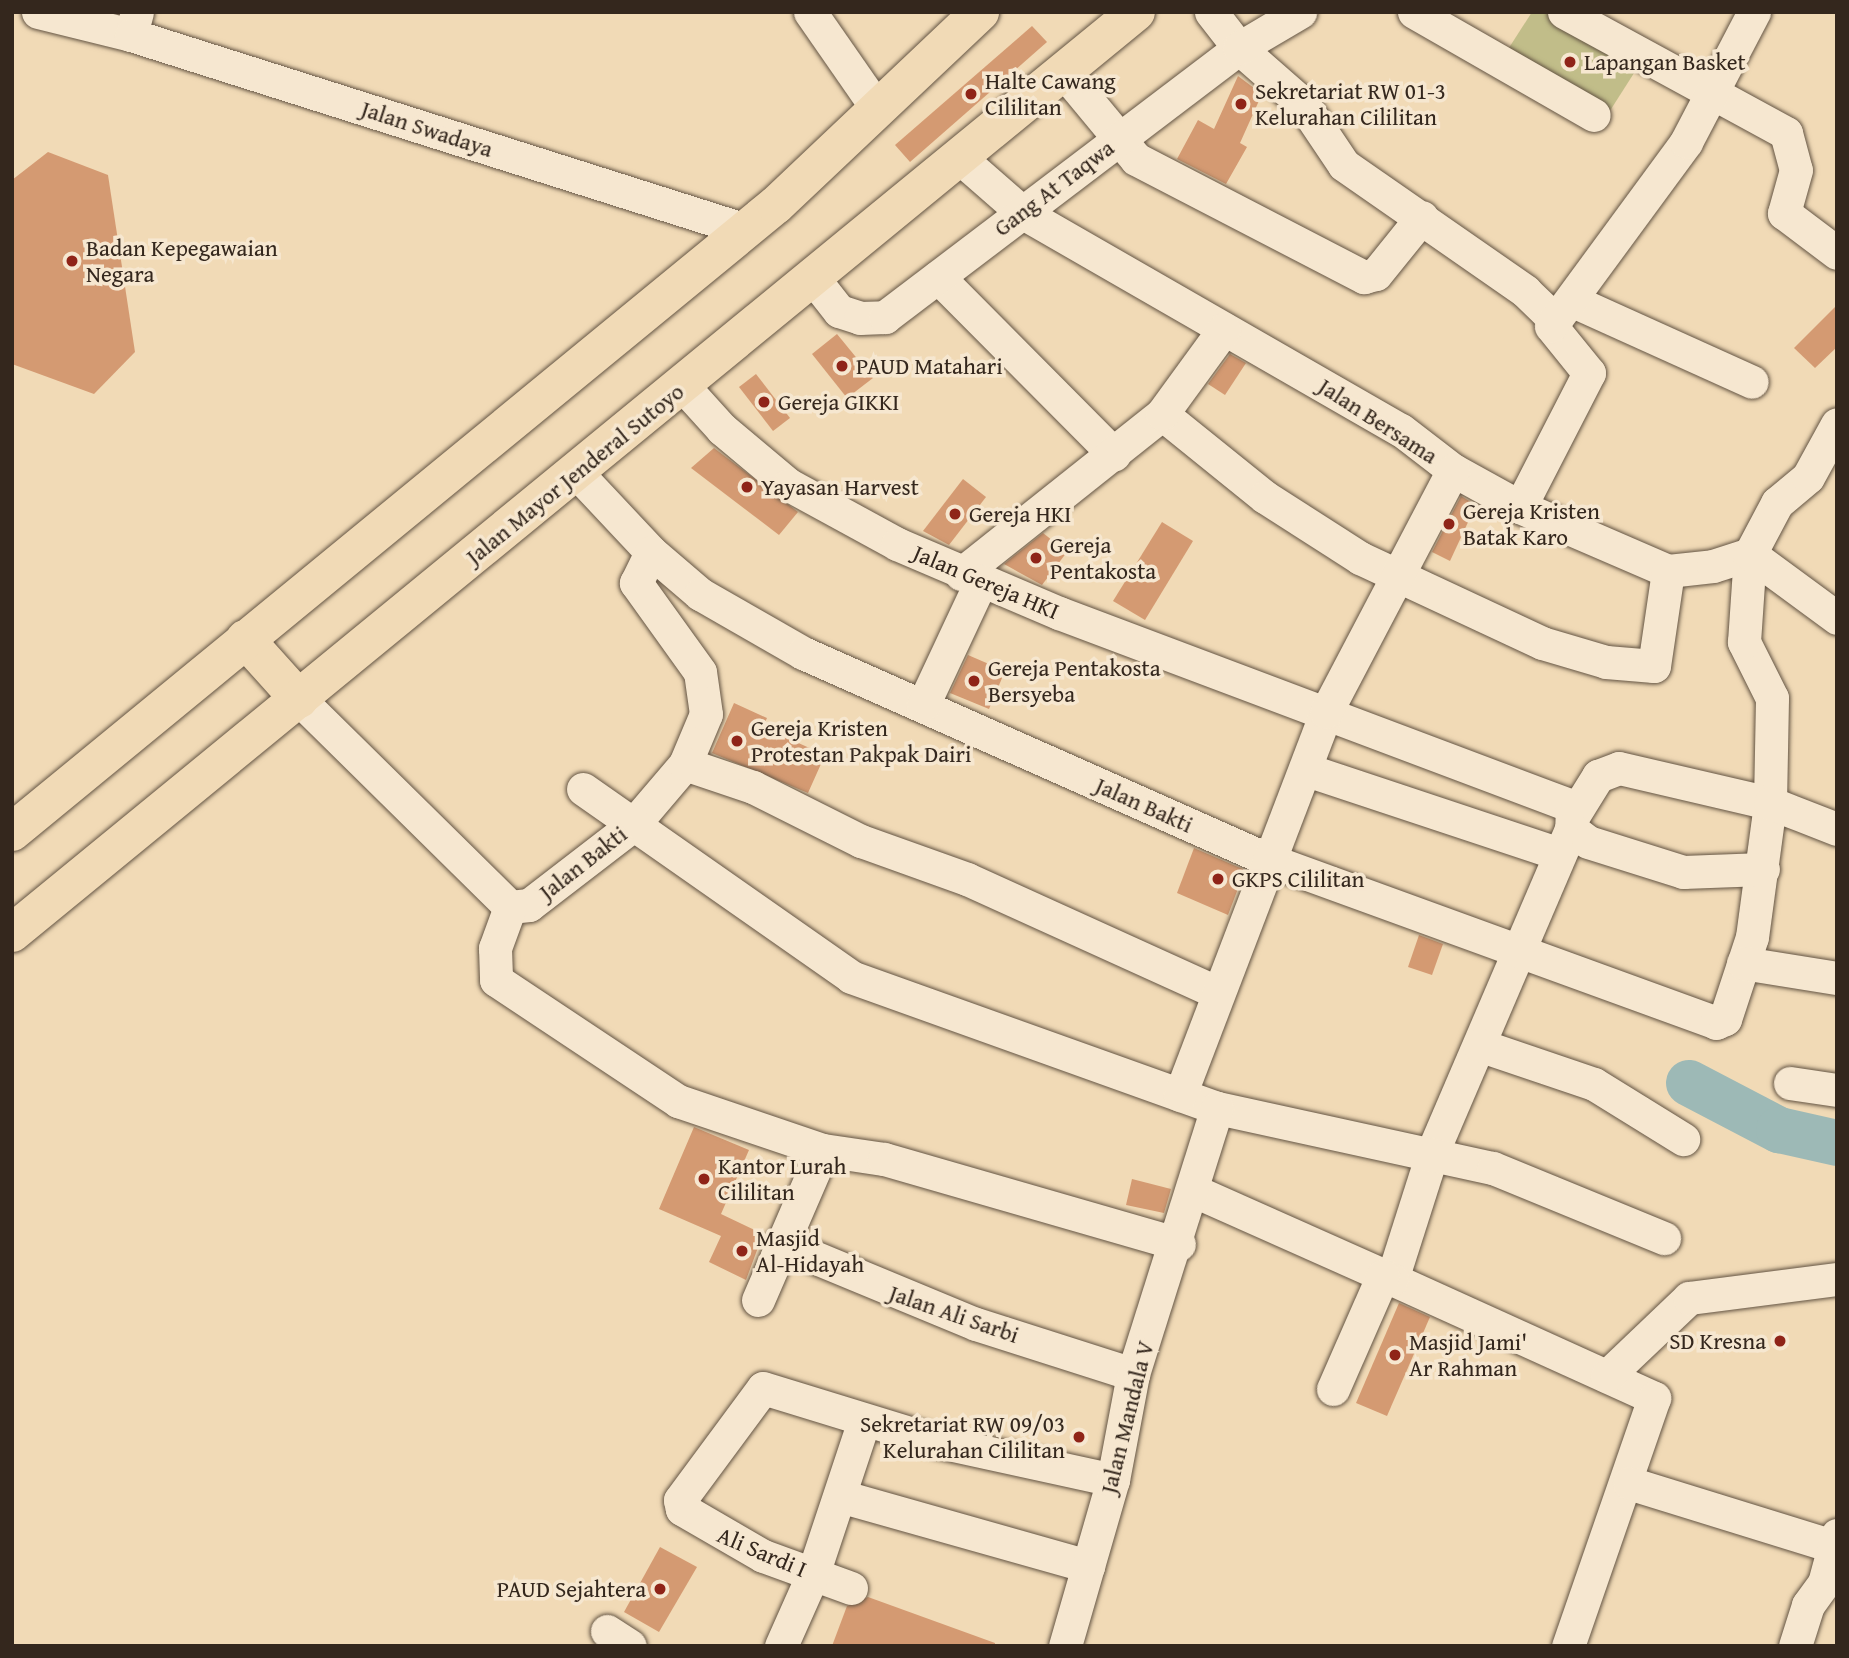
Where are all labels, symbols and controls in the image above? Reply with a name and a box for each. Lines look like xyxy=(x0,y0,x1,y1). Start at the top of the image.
place label: Lapangan Basket xyxy=(1584,48,1746,76)
marker: Lapangan Basket xyxy=(1562,54,1578,70)
place label: Halte Cawang Cililitan xyxy=(985,67,1116,121)
place label: Sekretariat RW 01-3 Kelurahan Cililitan xyxy=(1255,77,1446,131)
marker: Halte Cawang Cililitan xyxy=(963,86,979,102)
street label: Jalan Swadaya xyxy=(358,95,496,163)
marker: Sekretariat RW 01-3 Kelurahan Cililitan xyxy=(1233,96,1249,112)
street label: Gang At Taqwa xyxy=(989,134,1119,242)
place label: Badan Kepegawaian Negara xyxy=(86,234,278,288)
marker: Badan Kepegawaian Negara xyxy=(64,253,80,269)
place label: PAUD Matahari xyxy=(856,352,1003,380)
marker: PAUD Matahari xyxy=(834,358,850,374)
street label: Jalan Bersama xyxy=(1313,372,1443,470)
street label: Jalan Mayor Jenderal Sutoyo xyxy=(460,378,690,570)
place label: Gereja GIKKI xyxy=(778,388,899,416)
marker: Gereja GIKKI xyxy=(756,394,772,410)
place label: Yayasan Harvest xyxy=(761,473,919,501)
marker: Yayasan Harvest xyxy=(739,479,755,495)
place label: Gereja Kristen Batak Karo xyxy=(1463,497,1600,551)
place label: Gereja HKI xyxy=(969,500,1071,528)
marker: Gereja HKI xyxy=(947,506,963,522)
marker: Gereja Kristen Batak Karo xyxy=(1441,516,1457,532)
place label: Gereja Pentakosta xyxy=(1050,531,1156,585)
street label: Jalan Gereja HKI xyxy=(909,539,1063,625)
marker: Gereja Pentakosta xyxy=(1028,550,1044,566)
place label: Gereja Pentakosta Bersyeba xyxy=(988,654,1161,708)
marker: Gereja Pentakosta Bersyeba xyxy=(966,673,982,689)
place label: Gereja Kristen Protestan Pakpak Dairi xyxy=(751,714,971,768)
marker: Gereja Kristen Protestan Pakpak Dairi xyxy=(729,733,745,749)
street label: Jalan Bakti xyxy=(1091,771,1197,839)
street label: Jalan Bakti xyxy=(534,820,632,906)
place label: GKPS Cililitan xyxy=(1232,865,1365,893)
marker: GKPS Cililitan xyxy=(1210,871,1226,887)
place label: Kantor Lurah Cililitan xyxy=(718,1152,846,1206)
marker: Kantor Lurah Cililitan xyxy=(696,1171,712,1187)
place label: Masjid Al-Hidayah xyxy=(756,1224,864,1278)
marker: Masjid Al-Hidayah xyxy=(734,1243,750,1259)
street label: Jalan Ali Sarbi xyxy=(886,1279,1022,1349)
place label: SD Kresna xyxy=(1669,1327,1766,1355)
place label: Masjid Jami' Ar Rahman xyxy=(1409,1328,1527,1382)
marker: SD Kresna xyxy=(1772,1333,1788,1349)
street label: Jalan Mandala V xyxy=(1095,1338,1159,1496)
marker: Masjid Jami' Ar Rahman xyxy=(1387,1347,1403,1363)
place label: Sekretariat RW 09/03 Kelurahan Cililitan xyxy=(860,1410,1065,1464)
marker: Sekretariat RW 09/03 Kelurahan Cililitan xyxy=(1071,1429,1087,1445)
street label: Ali Sardi I xyxy=(713,1521,811,1583)
place label: PAUD Sejahtera xyxy=(497,1575,646,1603)
marker: PAUD Sejahtera xyxy=(652,1581,668,1597)

